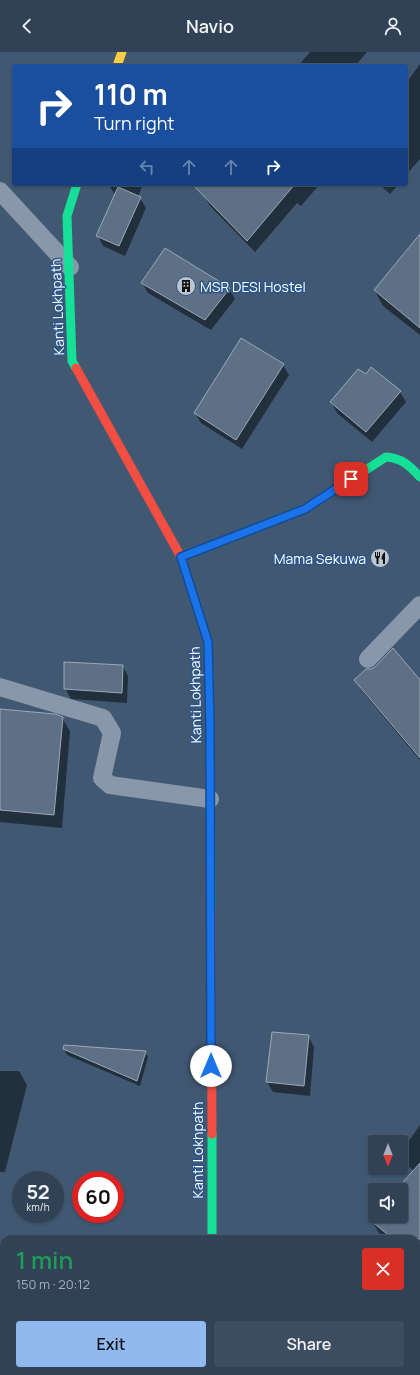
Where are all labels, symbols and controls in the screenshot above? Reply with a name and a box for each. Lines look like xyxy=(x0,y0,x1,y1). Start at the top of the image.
text: Navio xyxy=(186,14,234,38)
icon: back xyxy=(16,15,38,37)
icon: person xyxy=(382,15,404,37)
text: 110 m xyxy=(94,75,168,113)
icon: right xyxy=(28,80,80,132)
text: Turn right xyxy=(94,111,175,135)
icon: left xyxy=(136,156,158,178)
icon: ahead xyxy=(178,156,200,178)
icon: ahead xyxy=(220,156,242,178)
icon: right xyxy=(262,156,284,178)
street label: Kanti Lokhpath xyxy=(46,258,68,356)
building icon: MSR DESI Hostel xyxy=(175,275,197,297)
place label: MSR DESI Hostel xyxy=(200,277,306,296)
pin xyxy=(334,462,368,496)
icon: arrive xyxy=(340,468,362,490)
restaurant icon: Mama Sekuwa xyxy=(369,547,391,569)
place label: Mama Sekuwa xyxy=(274,549,366,568)
street label: Kanti Lokhpath xyxy=(185,646,205,744)
position arrow xyxy=(190,1045,232,1087)
street label: Kanti Lokhpath xyxy=(188,1102,207,1198)
north arrow xyxy=(368,1135,408,1175)
map controls xyxy=(368,1135,408,1223)
speed limit sign: 60 xyxy=(72,1171,124,1223)
text: 52 xyxy=(26,1178,50,1205)
button: sound xyxy=(368,1183,408,1223)
text: km/h xyxy=(26,1200,50,1214)
text: 1 min xyxy=(16,1243,73,1276)
button: close xyxy=(362,1248,404,1290)
text: 150 m · 20:12 xyxy=(16,1275,90,1293)
button: Exit xyxy=(16,1321,206,1367)
button: Share xyxy=(214,1321,404,1367)

